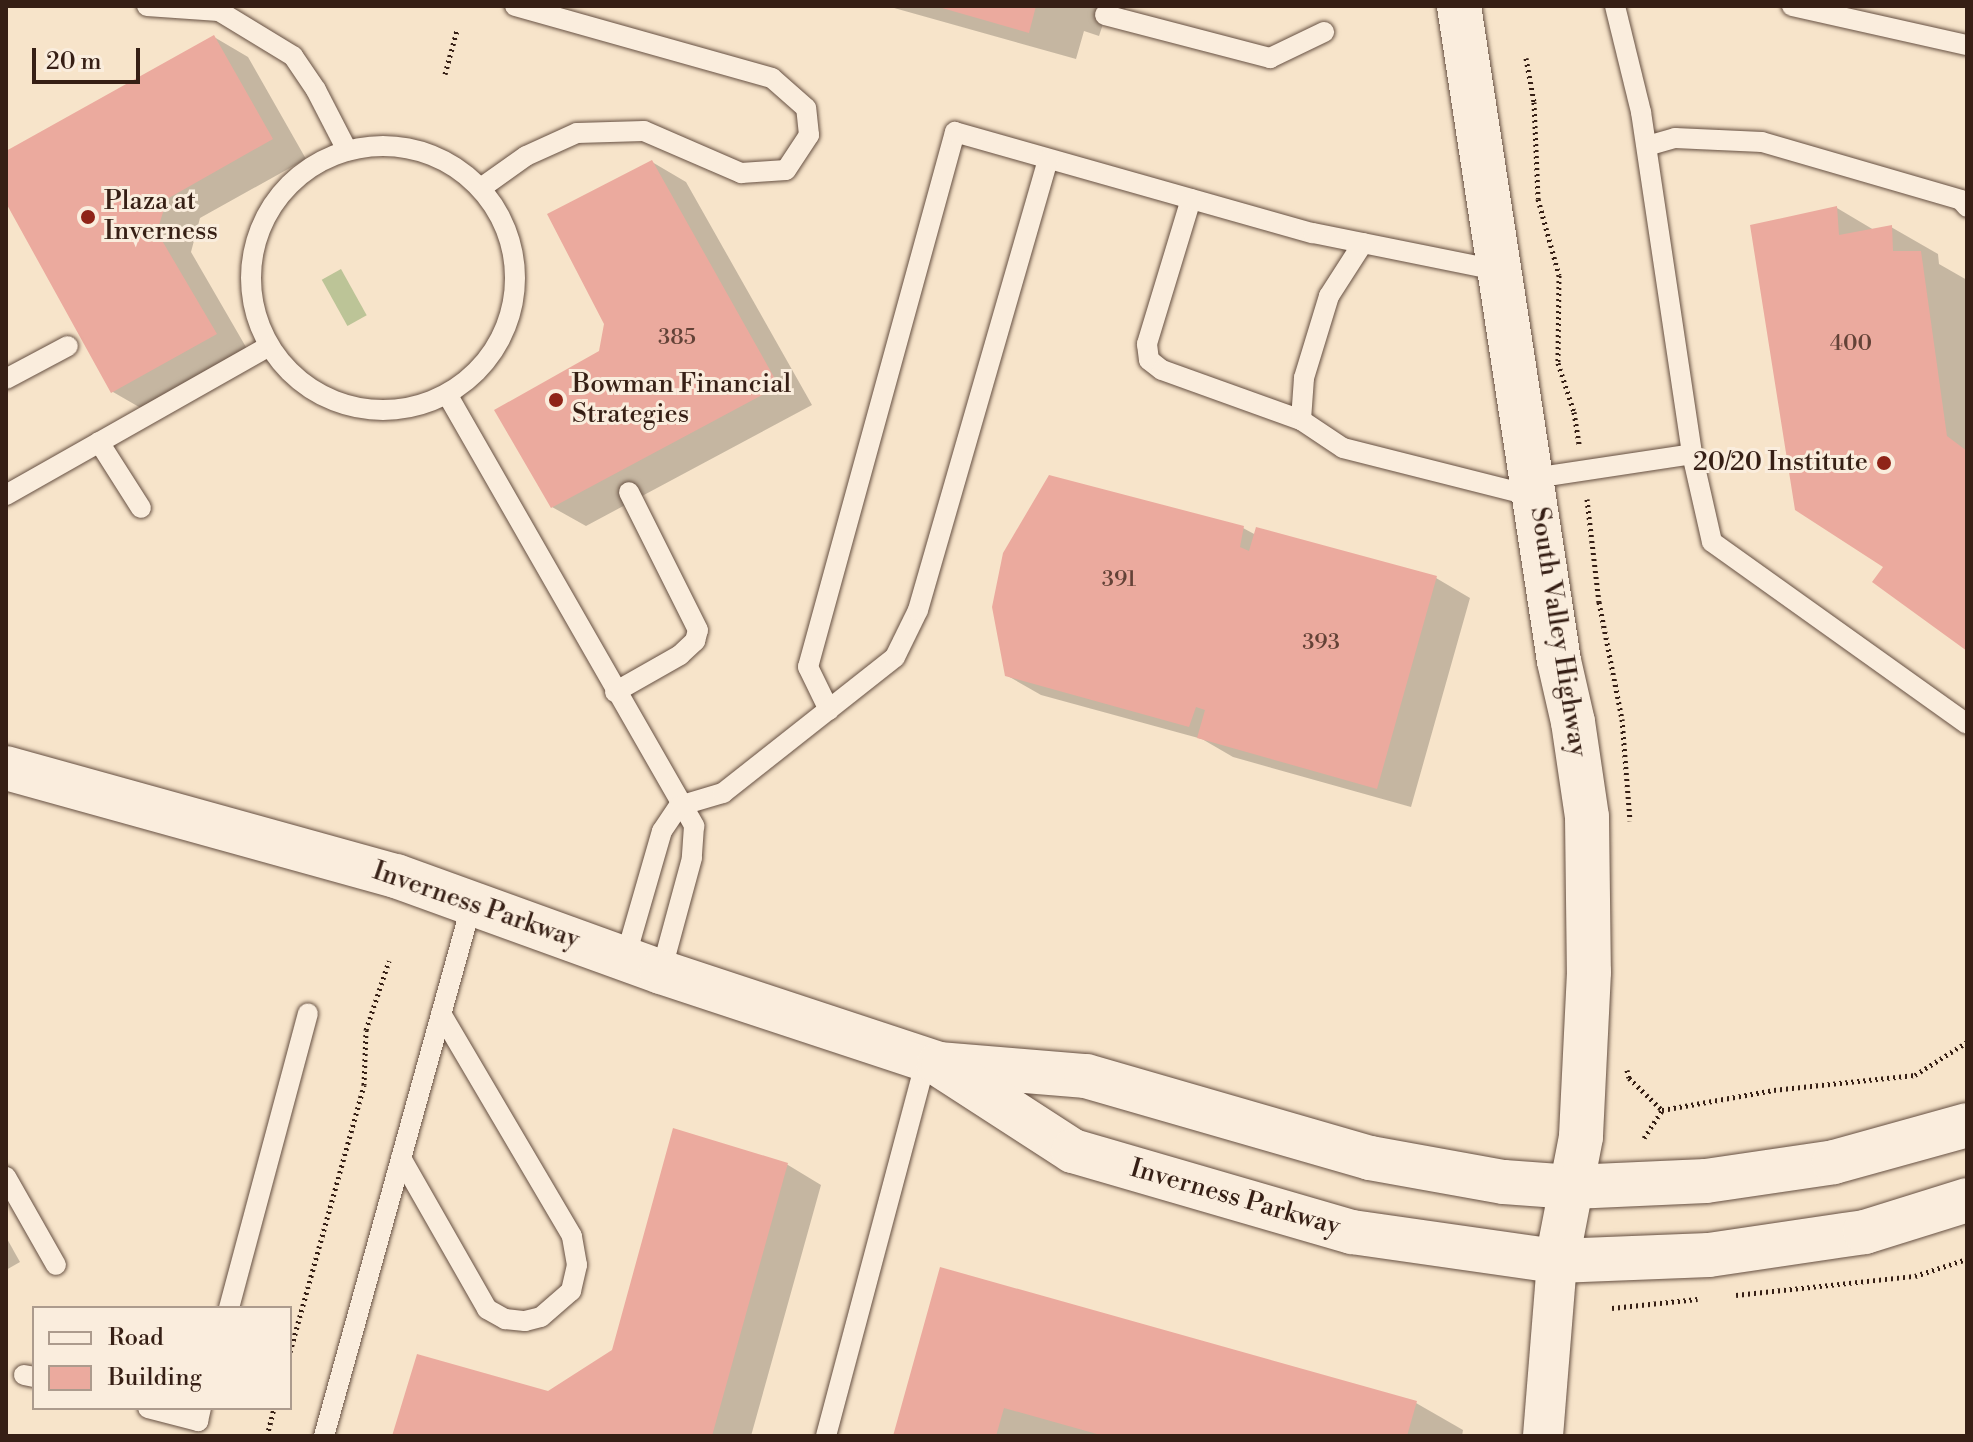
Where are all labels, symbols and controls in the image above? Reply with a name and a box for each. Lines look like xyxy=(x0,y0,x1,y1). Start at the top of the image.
scale bar xyxy=(36,32,144,82)
text: 20 m xyxy=(46,47,102,77)
place label: Plaza at Inverness xyxy=(104,186,218,248)
marker: Plaza at Inverness xyxy=(79,208,97,226)
house number: 385 xyxy=(658,325,696,351)
house number: 400 xyxy=(1830,331,1872,357)
place label: Bowman Financial Strategies xyxy=(572,369,791,430)
marker: Bowman Financial Strategies xyxy=(547,391,565,409)
place label: 20/20 Institute xyxy=(1693,447,1868,479)
marker: 20/20 Institute xyxy=(1875,454,1893,472)
street label: South Valley Highway xyxy=(1523,505,1593,759)
house number: 391 xyxy=(1102,567,1136,593)
house number: 393 xyxy=(1302,630,1340,656)
street label: Inverness Parkway xyxy=(368,856,584,956)
street label: Inverness Parkway xyxy=(1126,1153,1344,1243)
legend xyxy=(32,1306,292,1410)
text: Road xyxy=(108,1323,164,1353)
text: Building xyxy=(108,1363,202,1393)

